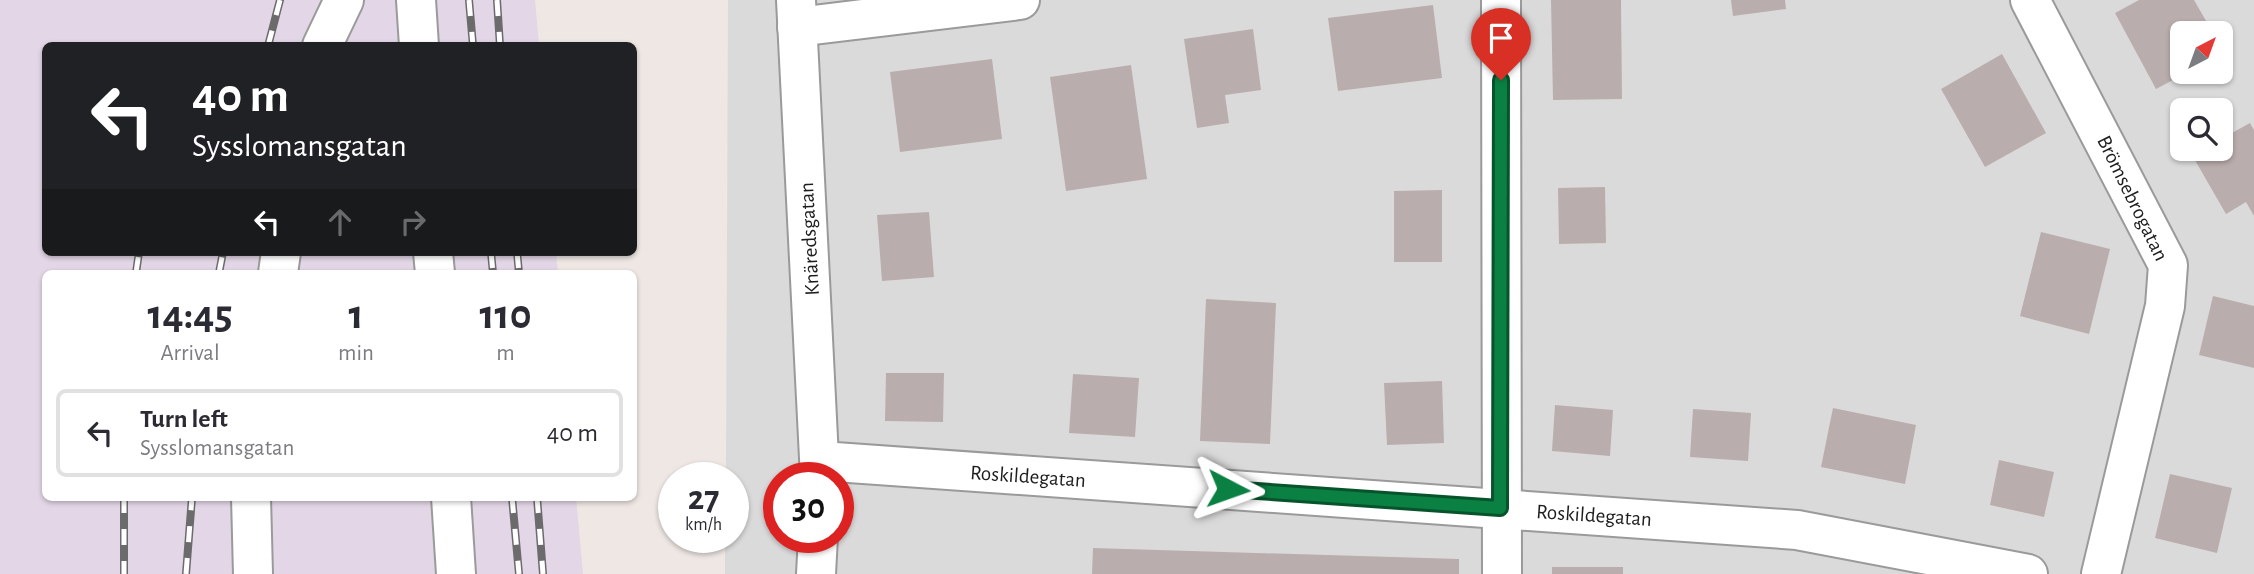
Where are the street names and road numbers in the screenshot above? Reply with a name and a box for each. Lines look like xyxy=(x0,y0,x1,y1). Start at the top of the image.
street label: Brömsebrogatan xyxy=(2093,132,2172,264)
street label: Knäredsgatan xyxy=(796,182,823,296)
street label: Roskildegatan xyxy=(969,462,1086,491)
street label: Roskildegatan xyxy=(1535,501,1652,530)

